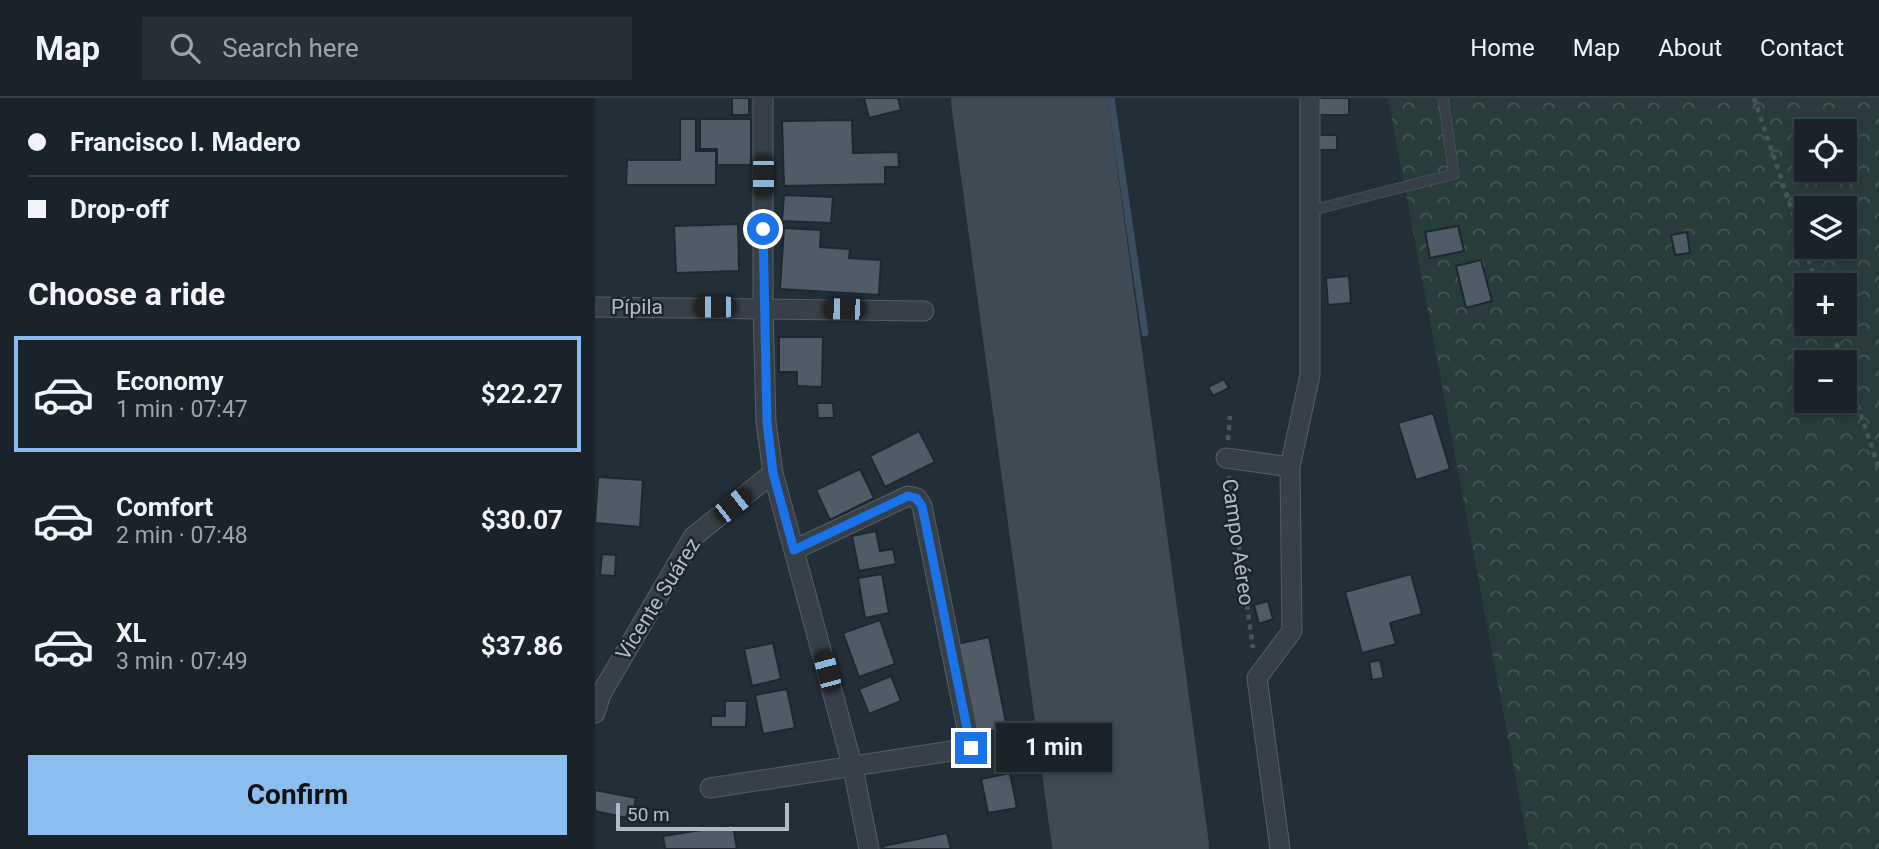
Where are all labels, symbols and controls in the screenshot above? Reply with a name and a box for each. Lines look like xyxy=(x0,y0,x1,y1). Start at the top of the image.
search box xyxy=(142,17,632,80)
text: Map xyxy=(35,29,100,68)
icon: search xyxy=(166,29,204,67)
text: Search here xyxy=(222,33,359,63)
text: Home xyxy=(1470,34,1535,62)
text: Map xyxy=(1573,34,1620,62)
text: About xyxy=(1658,34,1722,62)
text: Contact xyxy=(1760,34,1844,62)
map controls xyxy=(1794,119,1857,413)
button: locate xyxy=(1794,119,1857,182)
text: Francisco I. Madero xyxy=(70,127,301,157)
car xyxy=(753,155,774,197)
text: Drop-off xyxy=(70,194,169,224)
button: layers xyxy=(1794,196,1857,259)
route start xyxy=(747,213,779,245)
button: + xyxy=(1794,273,1857,336)
text: Choose a ride xyxy=(28,275,225,313)
street label: Pípila xyxy=(611,295,663,319)
car xyxy=(695,297,737,318)
car xyxy=(823,298,866,320)
button: − xyxy=(1794,350,1857,413)
icon: car xyxy=(32,363,95,426)
text: Economy xyxy=(116,366,223,396)
text: $22.27 xyxy=(481,379,563,409)
text: 1 min · 07:47 xyxy=(116,396,248,423)
street label: Campo Aéreo xyxy=(1217,477,1259,607)
car xyxy=(710,484,757,526)
icon: car xyxy=(32,489,95,552)
text: Comfort xyxy=(116,492,213,522)
text: $30.07 xyxy=(481,505,563,535)
text: 2 min · 07:48 xyxy=(116,522,248,549)
street label: Vicente Suárez xyxy=(611,534,705,664)
icon: car xyxy=(32,615,95,678)
text: XL xyxy=(116,618,147,648)
text: $37.86 xyxy=(481,631,563,661)
text: 3 min · 07:49 xyxy=(116,648,248,675)
car xyxy=(812,648,843,694)
callout: 1 min xyxy=(995,724,1111,772)
route end xyxy=(955,732,987,764)
text: 1 min xyxy=(1025,734,1083,761)
button: Confirm xyxy=(28,755,567,835)
scale bar xyxy=(616,800,789,832)
text: 50 m xyxy=(627,803,670,826)

